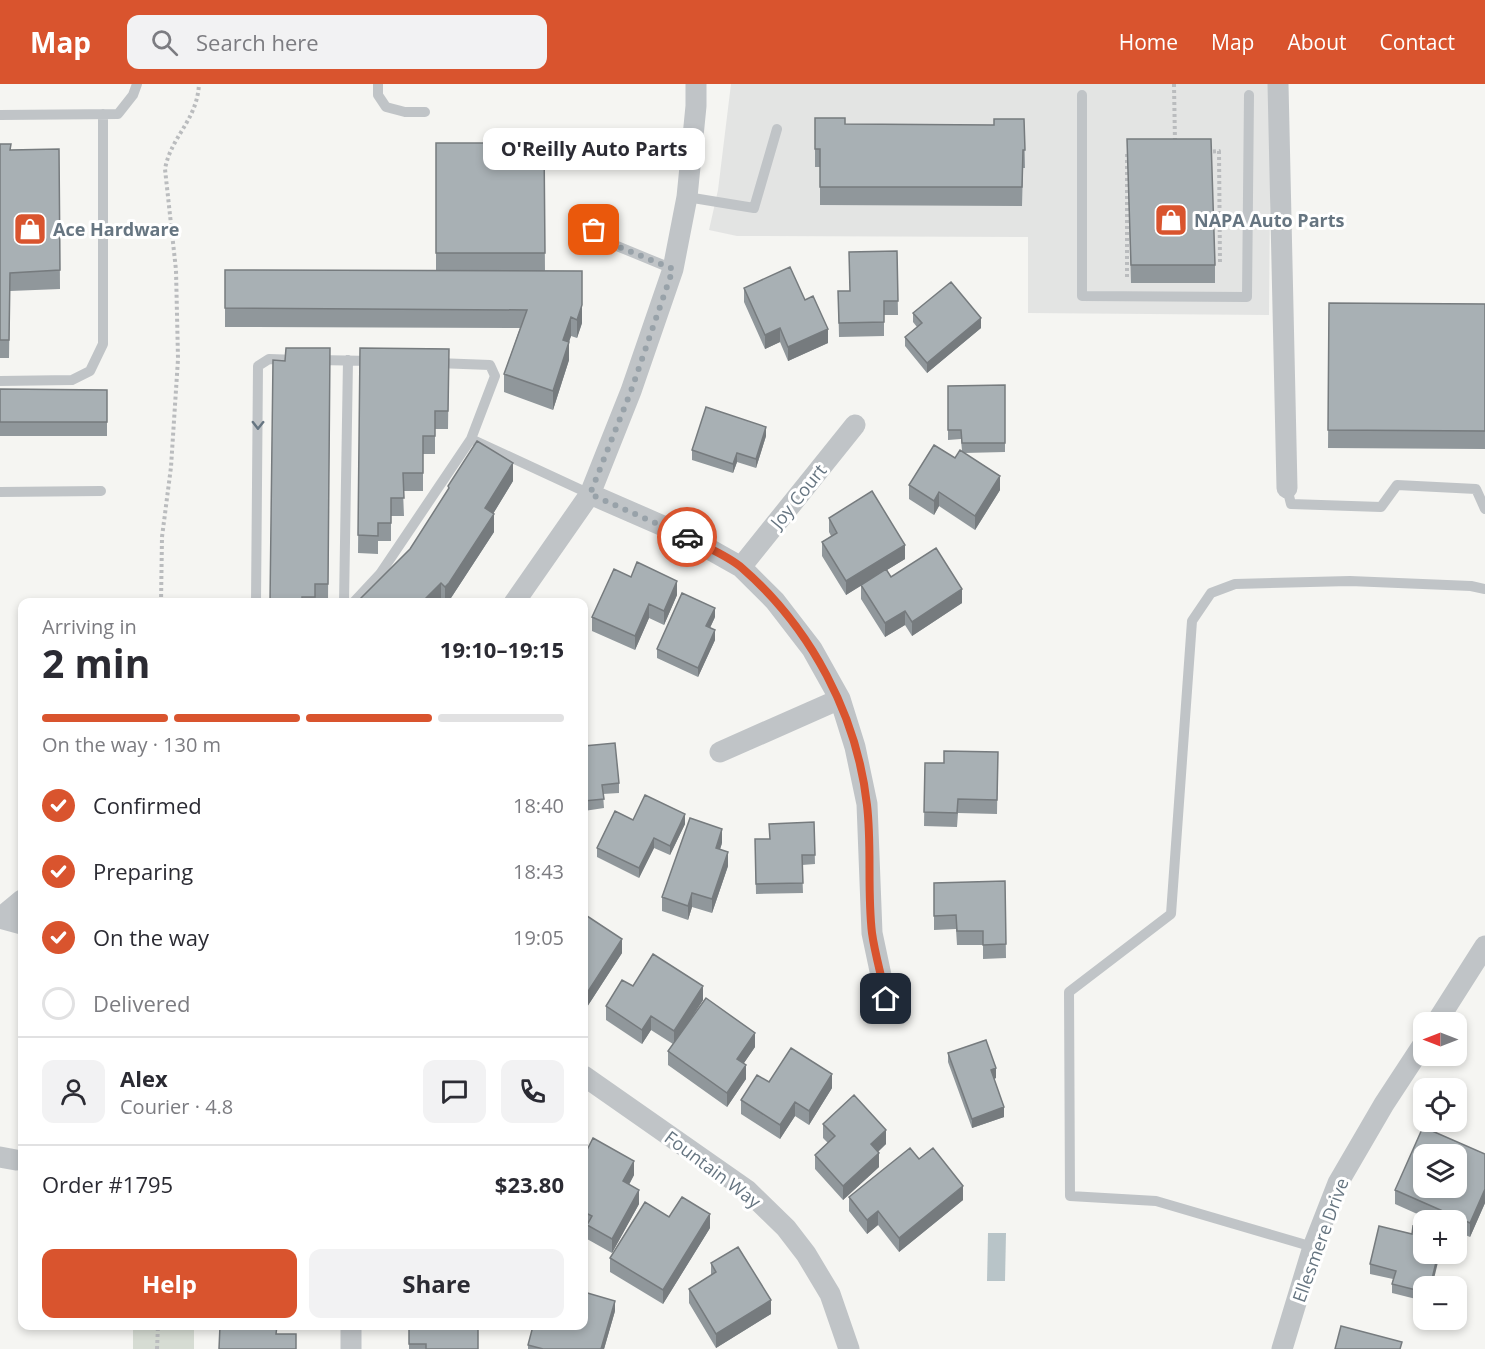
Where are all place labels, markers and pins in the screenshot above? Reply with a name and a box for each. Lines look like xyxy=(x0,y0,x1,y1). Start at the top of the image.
callout: O'Reilly Auto Parts xyxy=(483,128,705,170)
shop icon: NAPA Auto Parts xyxy=(1153,202,1189,238)
pin xyxy=(568,204,619,255)
place label: NAPA Auto Parts xyxy=(1194,208,1344,232)
shop icon: Ace Hardware xyxy=(12,211,48,247)
place label: Ace Hardware xyxy=(53,217,179,241)
pin xyxy=(860,973,911,1024)

